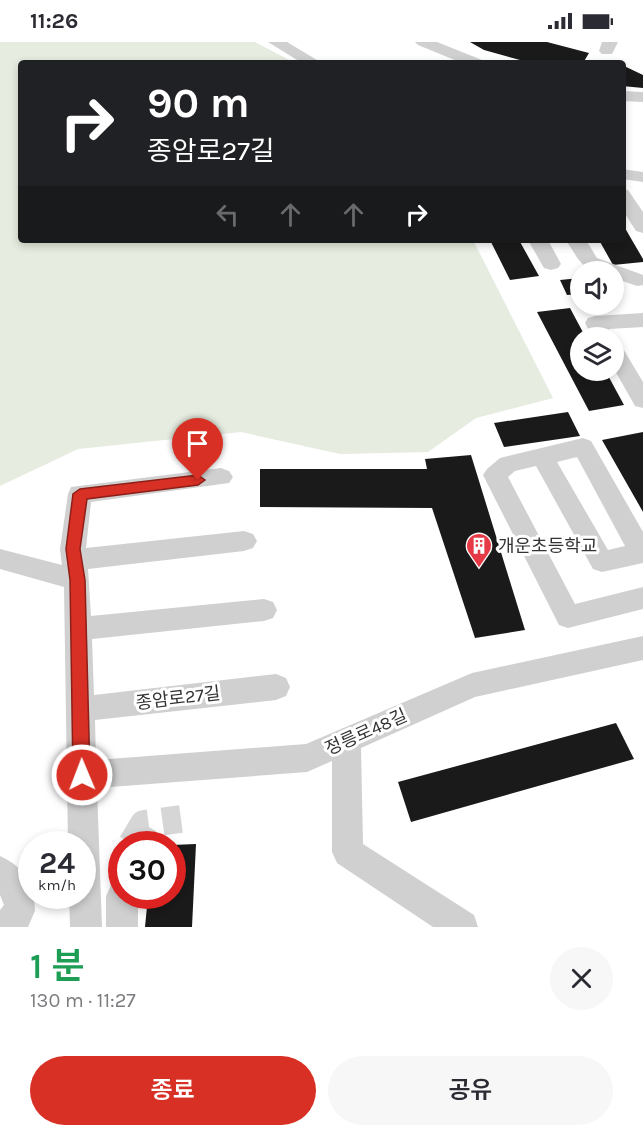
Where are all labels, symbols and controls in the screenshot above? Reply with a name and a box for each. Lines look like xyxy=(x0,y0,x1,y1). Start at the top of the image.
text: 11:26 xyxy=(30,8,78,34)
text: 90 m xyxy=(147,78,250,128)
icon: right xyxy=(48,84,126,162)
text: 종암로27길 xyxy=(147,135,275,167)
icon: left xyxy=(211,198,244,231)
icon: ahead xyxy=(274,198,307,231)
icon: ahead xyxy=(337,198,370,231)
icon: right xyxy=(400,198,433,231)
map controls xyxy=(570,261,624,381)
button: sound xyxy=(570,261,624,315)
button: layers xyxy=(570,327,624,381)
pin xyxy=(172,418,223,480)
icon: arrive xyxy=(181,427,214,460)
building icon: 개운초등학교 xyxy=(464,531,494,569)
place label: 개운초등학교 xyxy=(498,535,597,557)
street label: 종암로27길 xyxy=(134,682,222,714)
street label: 정릉로48길 xyxy=(322,704,410,760)
position arrow xyxy=(50,743,114,807)
speed limit sign: 30 xyxy=(108,831,186,909)
text: 24 xyxy=(39,845,75,881)
text: km/h xyxy=(38,876,76,894)
text: 1 분 xyxy=(30,945,85,987)
button: close xyxy=(550,947,613,1010)
text: 130 m · 11:27 xyxy=(30,989,136,1012)
button: 종료 xyxy=(30,1056,316,1125)
button: 공유 xyxy=(328,1056,613,1125)

